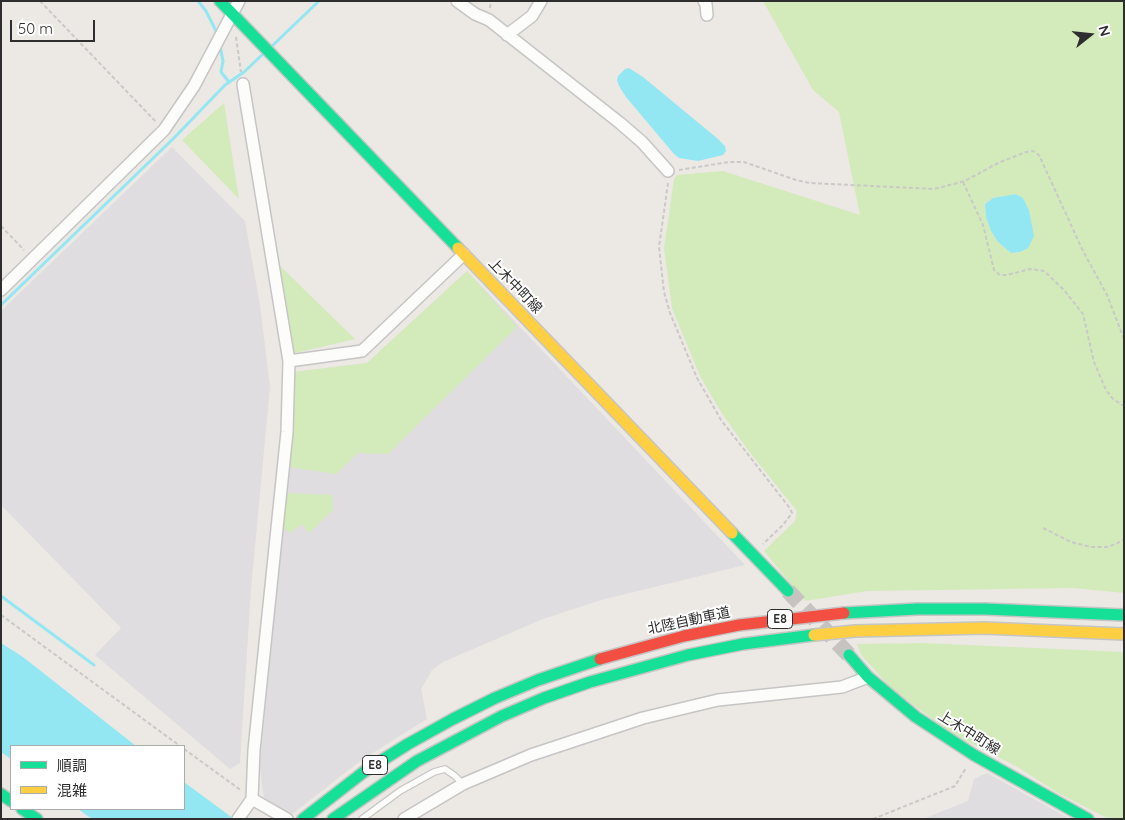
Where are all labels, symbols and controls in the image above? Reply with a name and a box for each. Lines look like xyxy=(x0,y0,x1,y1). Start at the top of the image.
scale bar xyxy=(12,10,98,42)
north arrow xyxy=(1065,10,1115,60)
text: 50 m xyxy=(18,19,53,38)
text: N xyxy=(1094,23,1114,38)
street label: 上木中町線 xyxy=(485,255,545,317)
street label: 北陸自動車道 xyxy=(646,604,732,638)
road number: E8 xyxy=(768,610,792,628)
street label: 上木中町線 xyxy=(935,707,1003,759)
legend xyxy=(10,745,185,810)
text: 順調 xyxy=(57,756,87,775)
road number: E8 xyxy=(362,756,388,774)
text: 混雑 xyxy=(57,781,87,800)

